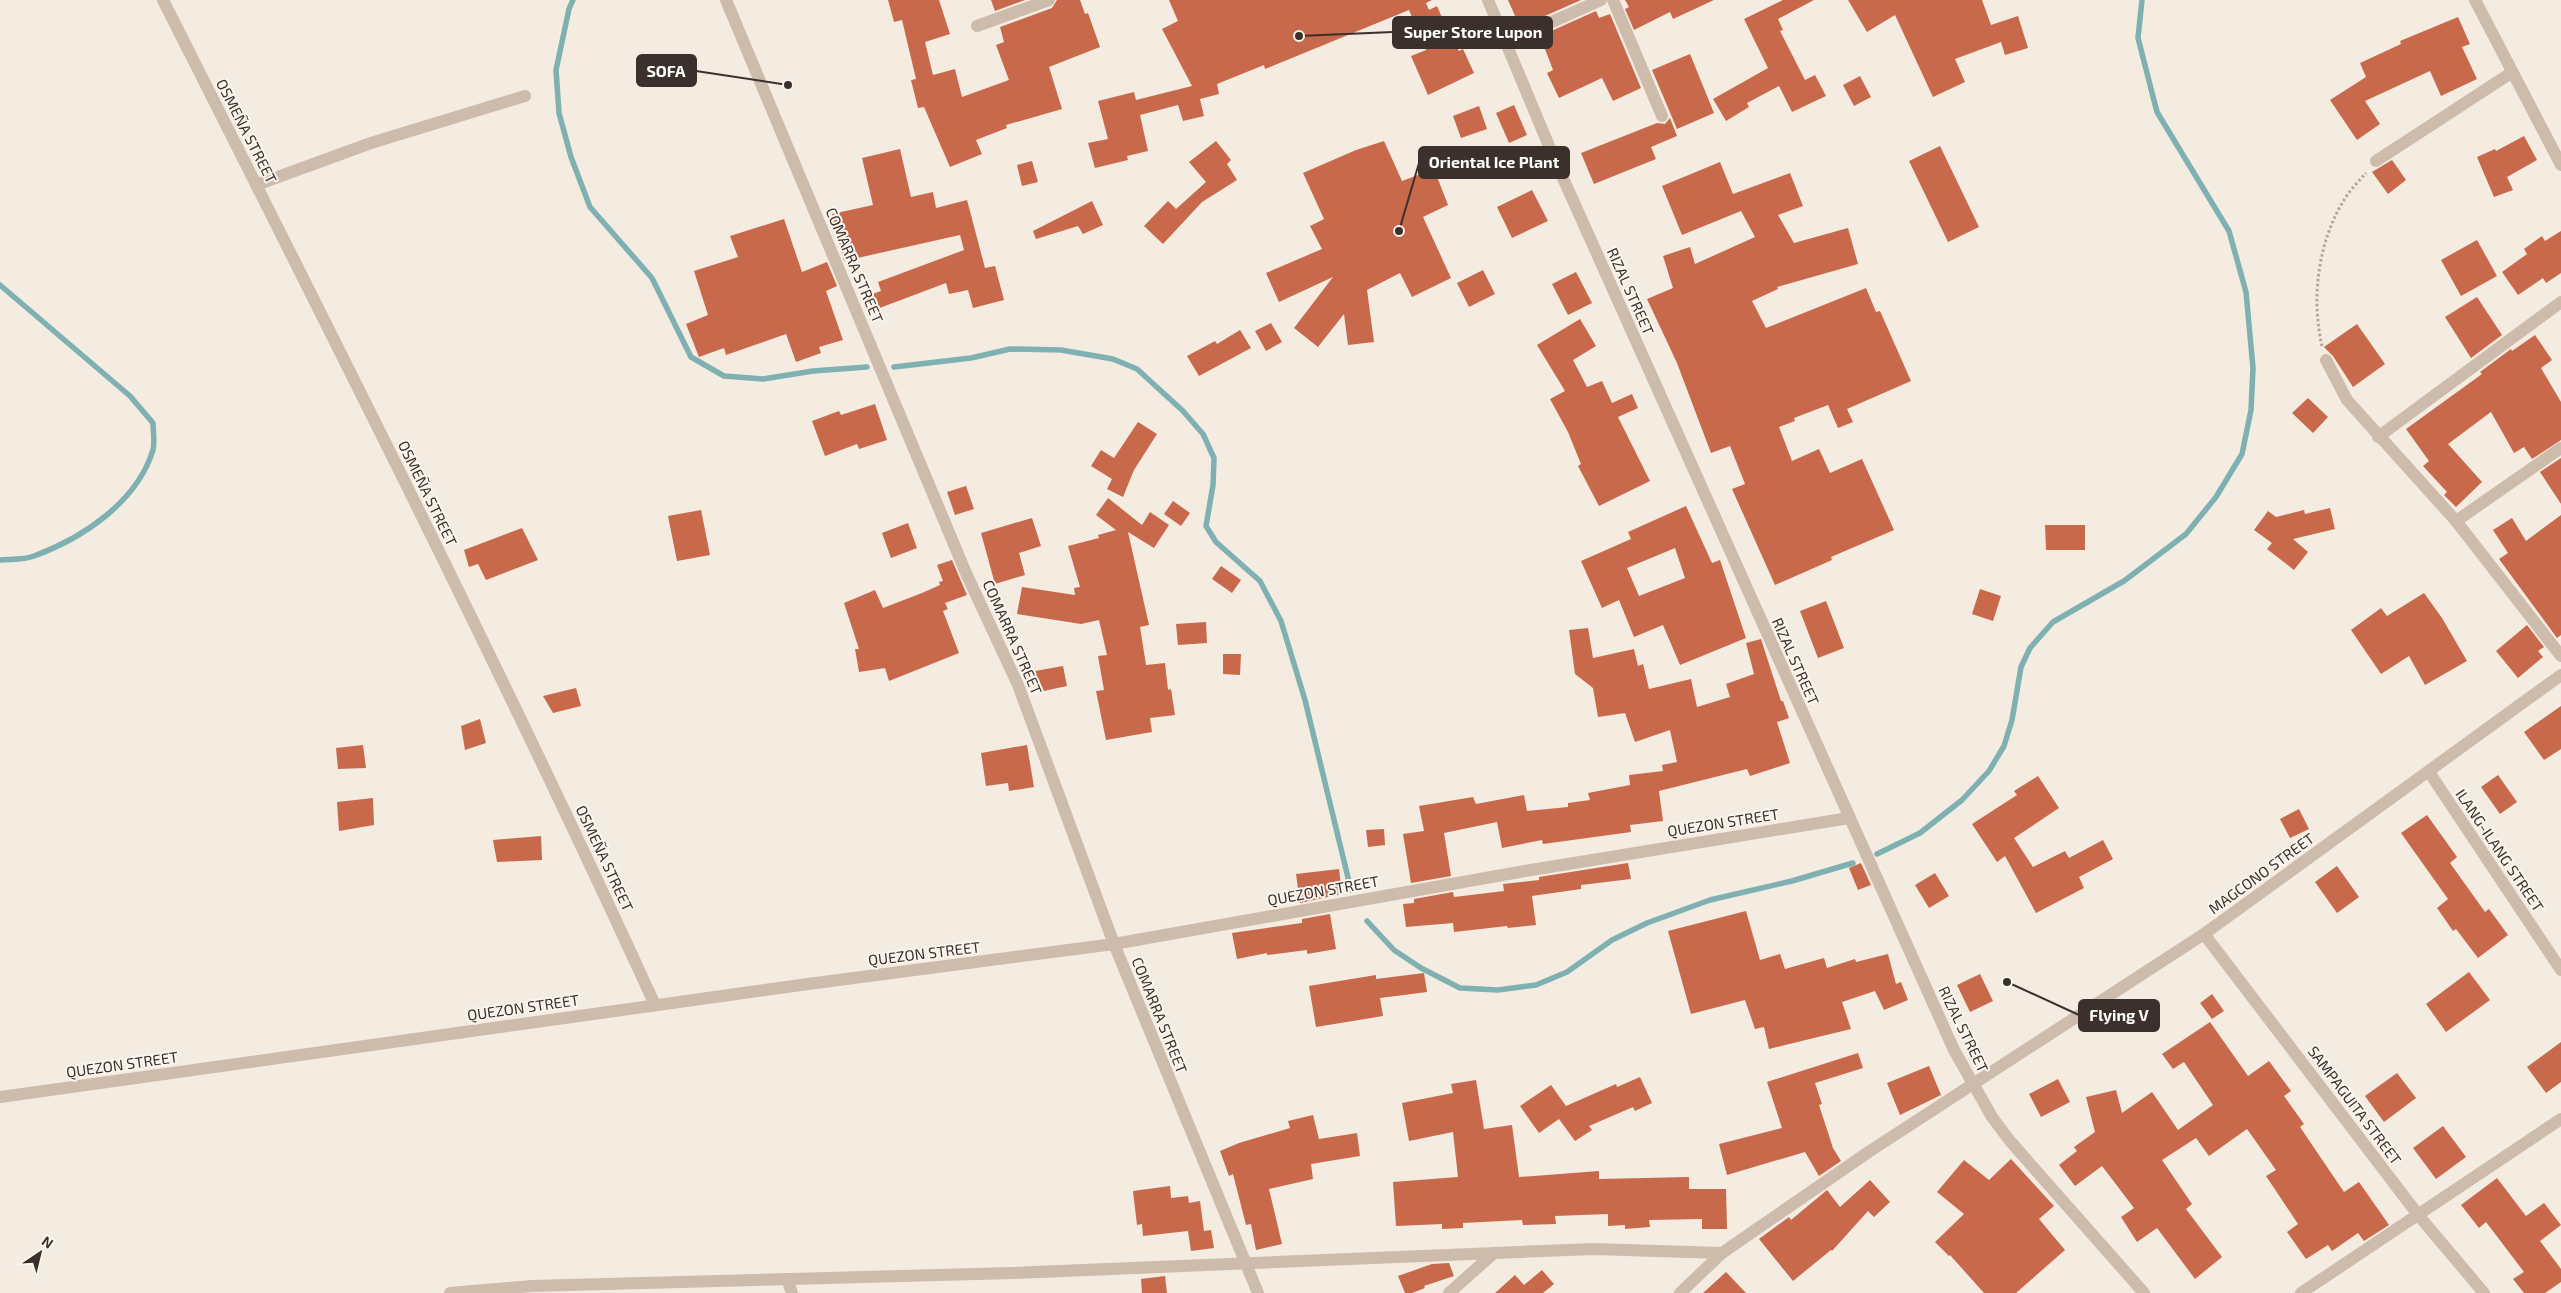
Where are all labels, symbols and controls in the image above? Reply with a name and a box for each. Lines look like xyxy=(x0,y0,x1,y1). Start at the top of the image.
callout: Super Store Lupon xyxy=(1393,17,1552,48)
text: Super Store Lupon xyxy=(1404,22,1542,41)
callout: SOFA xyxy=(637,55,696,86)
text: SOFA xyxy=(646,61,686,80)
street label: OSMEÑA STREET xyxy=(213,76,281,186)
callout: Oriental Ice Plant xyxy=(1419,147,1569,178)
text: Oriental Ice Plant xyxy=(1429,152,1560,171)
street label: COMARRA STREET xyxy=(823,205,888,326)
street label: RIZAL STREET xyxy=(1604,245,1658,338)
street label: OSMEÑA STREET xyxy=(395,437,461,549)
street label: COMARRA STREET xyxy=(980,577,1046,697)
street label: RIZAL STREET xyxy=(1769,615,1823,708)
street label: ILANG-ILANG STREET xyxy=(2452,785,2548,915)
street label: OSMEÑA STREET xyxy=(573,802,638,914)
street label: QUEZON STREET xyxy=(1666,804,1780,841)
street label: MAGCONO STREET xyxy=(2205,828,2318,917)
street label: QUEZON STREET xyxy=(1266,871,1380,910)
street label: QUEZON STREET xyxy=(867,937,981,970)
street label: COMARRA STREET xyxy=(1128,954,1192,1076)
street label: RIZAL STREET xyxy=(1935,983,1993,1075)
street label: QUEZON STREET xyxy=(466,990,580,1025)
callout: Flying V xyxy=(2079,1000,2159,1031)
text: Flying V xyxy=(2089,1005,2149,1025)
street label: SAMPAGUITA STREET xyxy=(2305,1042,2406,1168)
street label: QUEZON STREET xyxy=(65,1047,179,1082)
north arrow xyxy=(15,1228,65,1278)
text: N xyxy=(39,1232,57,1252)

